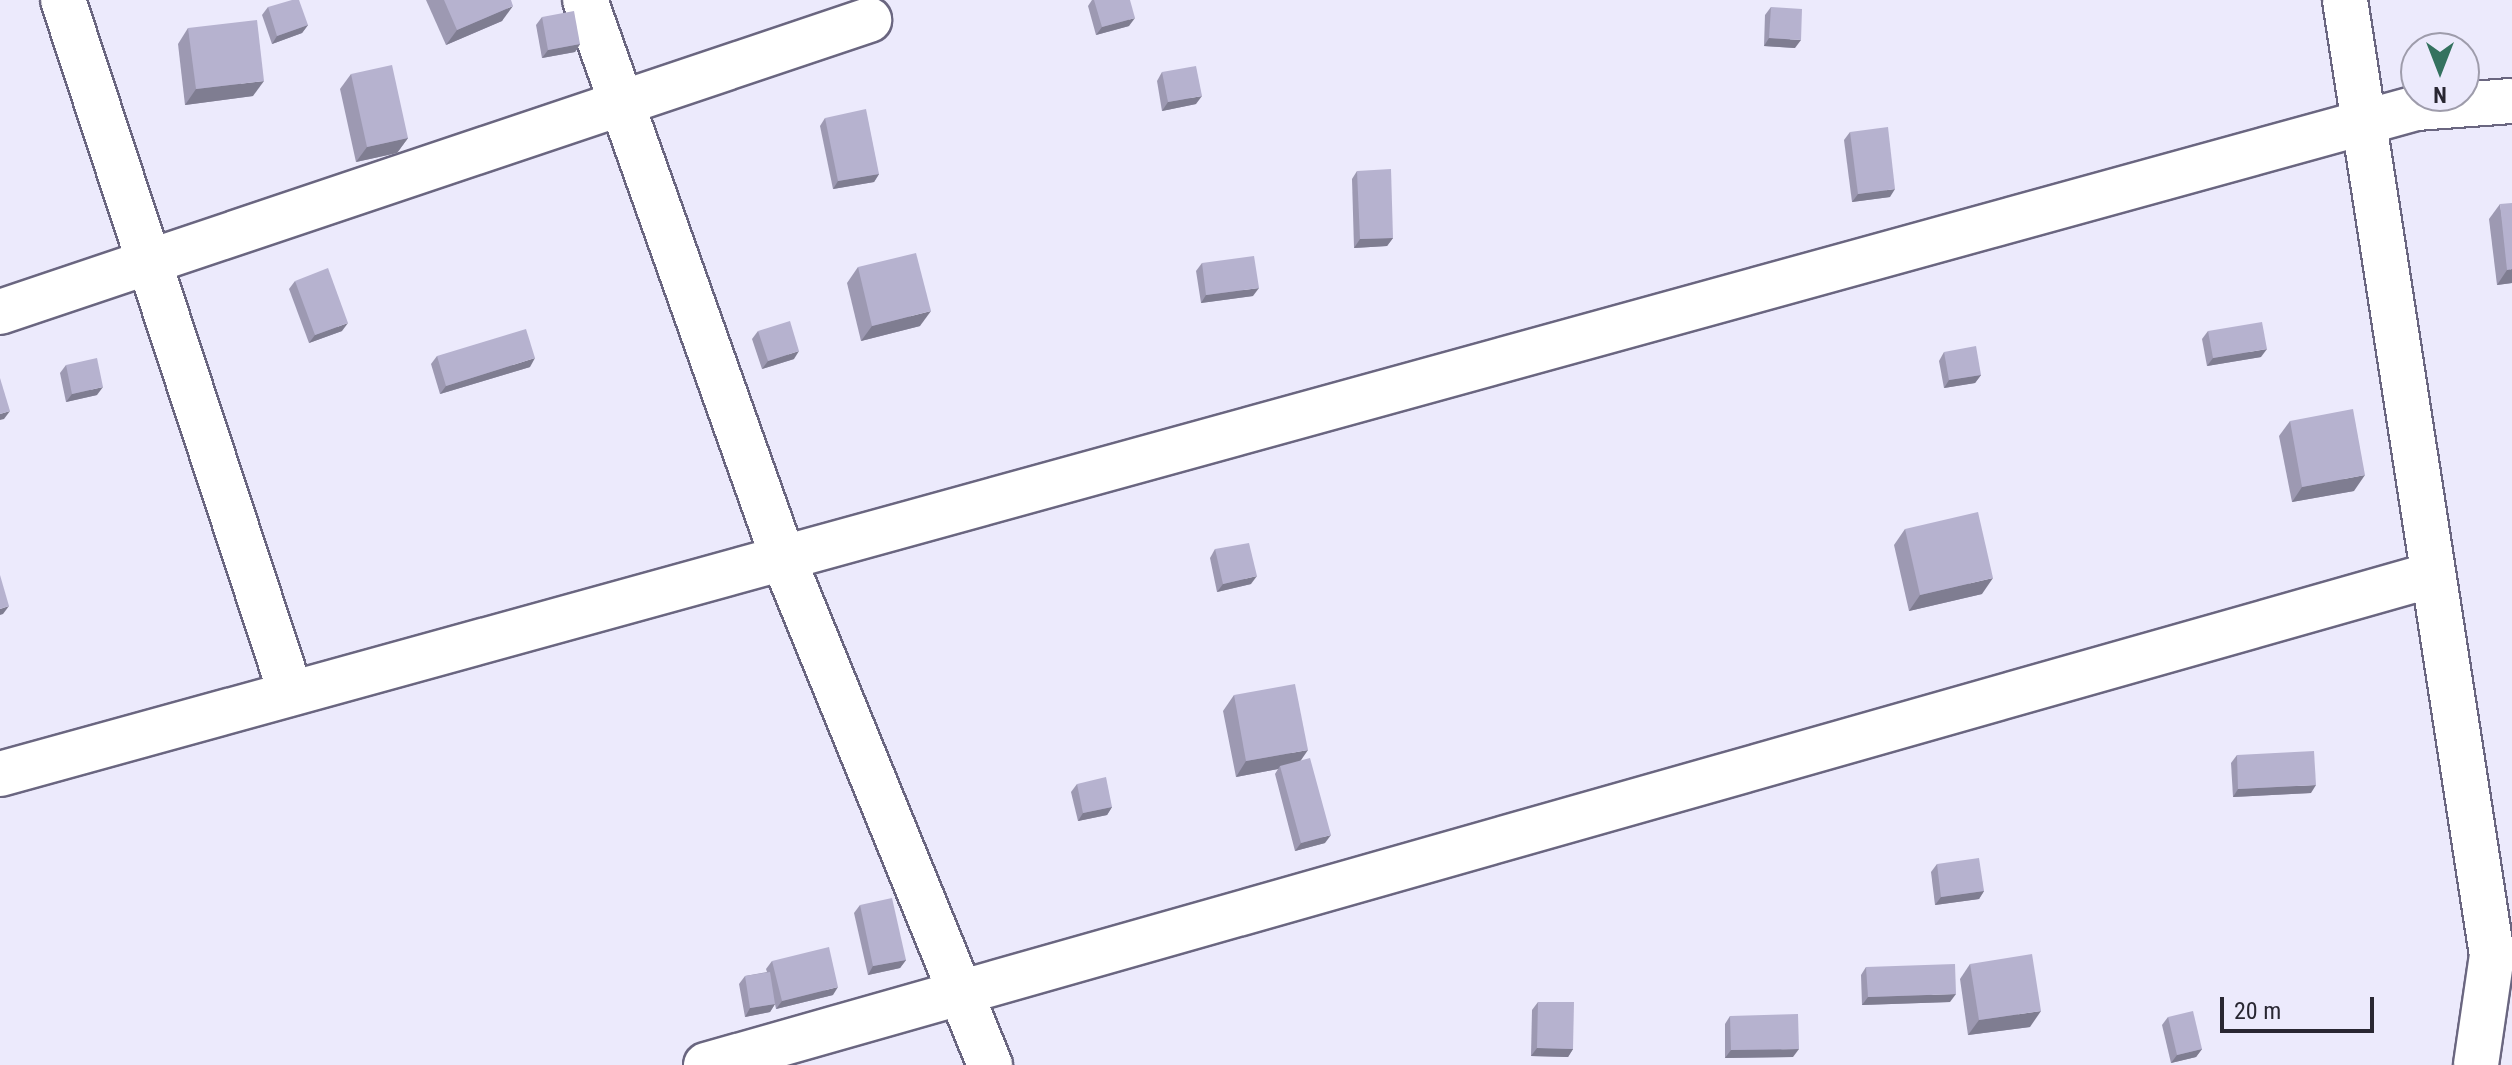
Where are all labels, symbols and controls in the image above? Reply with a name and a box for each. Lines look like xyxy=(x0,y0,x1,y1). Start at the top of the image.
north arrow xyxy=(2400,32,2480,112)
text: N xyxy=(2433,82,2447,107)
scale bar xyxy=(2224,981,2378,1031)
text: 20 m xyxy=(2234,997,2281,1025)

